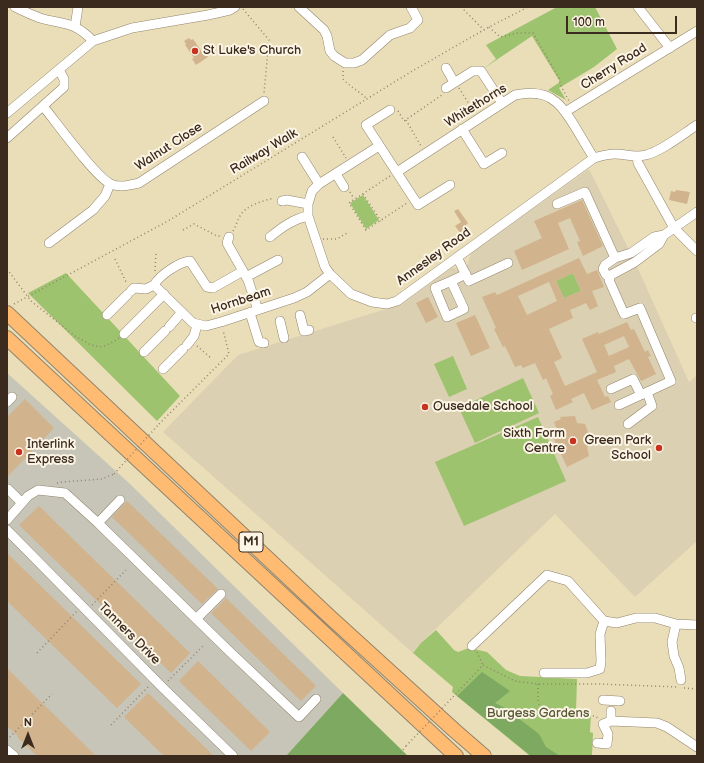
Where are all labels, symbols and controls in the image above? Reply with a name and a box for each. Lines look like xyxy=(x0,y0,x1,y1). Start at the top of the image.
scale bar xyxy=(568,8,679,34)
text: 100 m xyxy=(573,15,605,30)
street label: Cherry Road xyxy=(578,41,650,93)
place label: St Luke's Church xyxy=(203,43,301,59)
marker: St Luke's Church xyxy=(190,46,200,56)
street label: Whitethorns xyxy=(442,81,510,131)
street label: Walnut Close xyxy=(132,120,206,174)
street label: Railway Walk xyxy=(228,126,300,178)
street label: Annesley Road xyxy=(394,225,474,289)
street label: Hornbeam xyxy=(209,284,273,318)
place label: Ousedale School xyxy=(433,399,533,415)
marker: Ousedale School xyxy=(420,402,430,412)
place label: Sixth Form Centre xyxy=(503,426,565,457)
place label: Green Park School xyxy=(584,433,651,464)
marker: Sixth Form Centre xyxy=(568,436,578,446)
place label: Interlink Express xyxy=(27,437,74,468)
marker: Green Park School xyxy=(654,443,664,453)
marker: Interlink Express xyxy=(14,447,24,457)
road number: M1 xyxy=(239,532,263,552)
street label: Tanners Drive xyxy=(95,600,163,668)
park label: Burgess Gardens xyxy=(487,706,589,722)
north arrow xyxy=(8,715,48,755)
text: N xyxy=(24,716,32,729)

